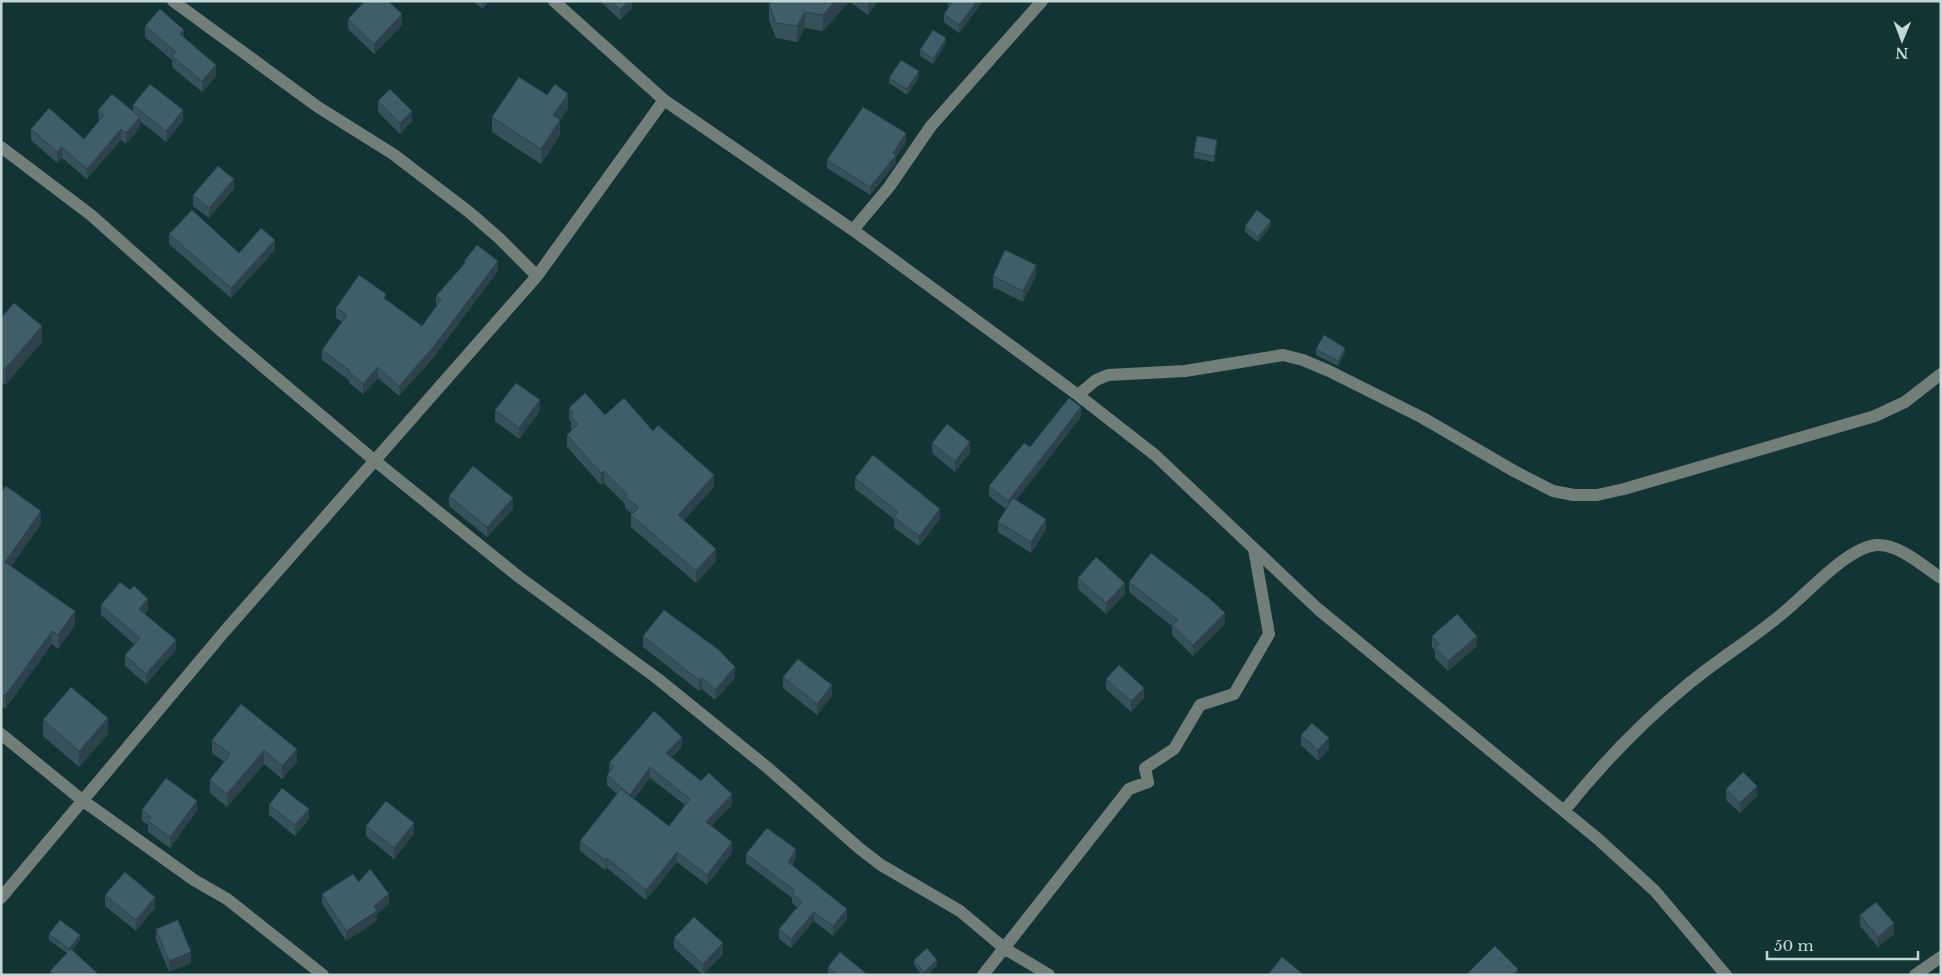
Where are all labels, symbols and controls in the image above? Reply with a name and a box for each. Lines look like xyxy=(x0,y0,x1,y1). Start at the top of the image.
north arrow xyxy=(1877,15,1927,65)
text: N xyxy=(1895,44,1909,62)
scale bar xyxy=(1767,928,1918,960)
text: 50 m xyxy=(1774,936,1814,955)

